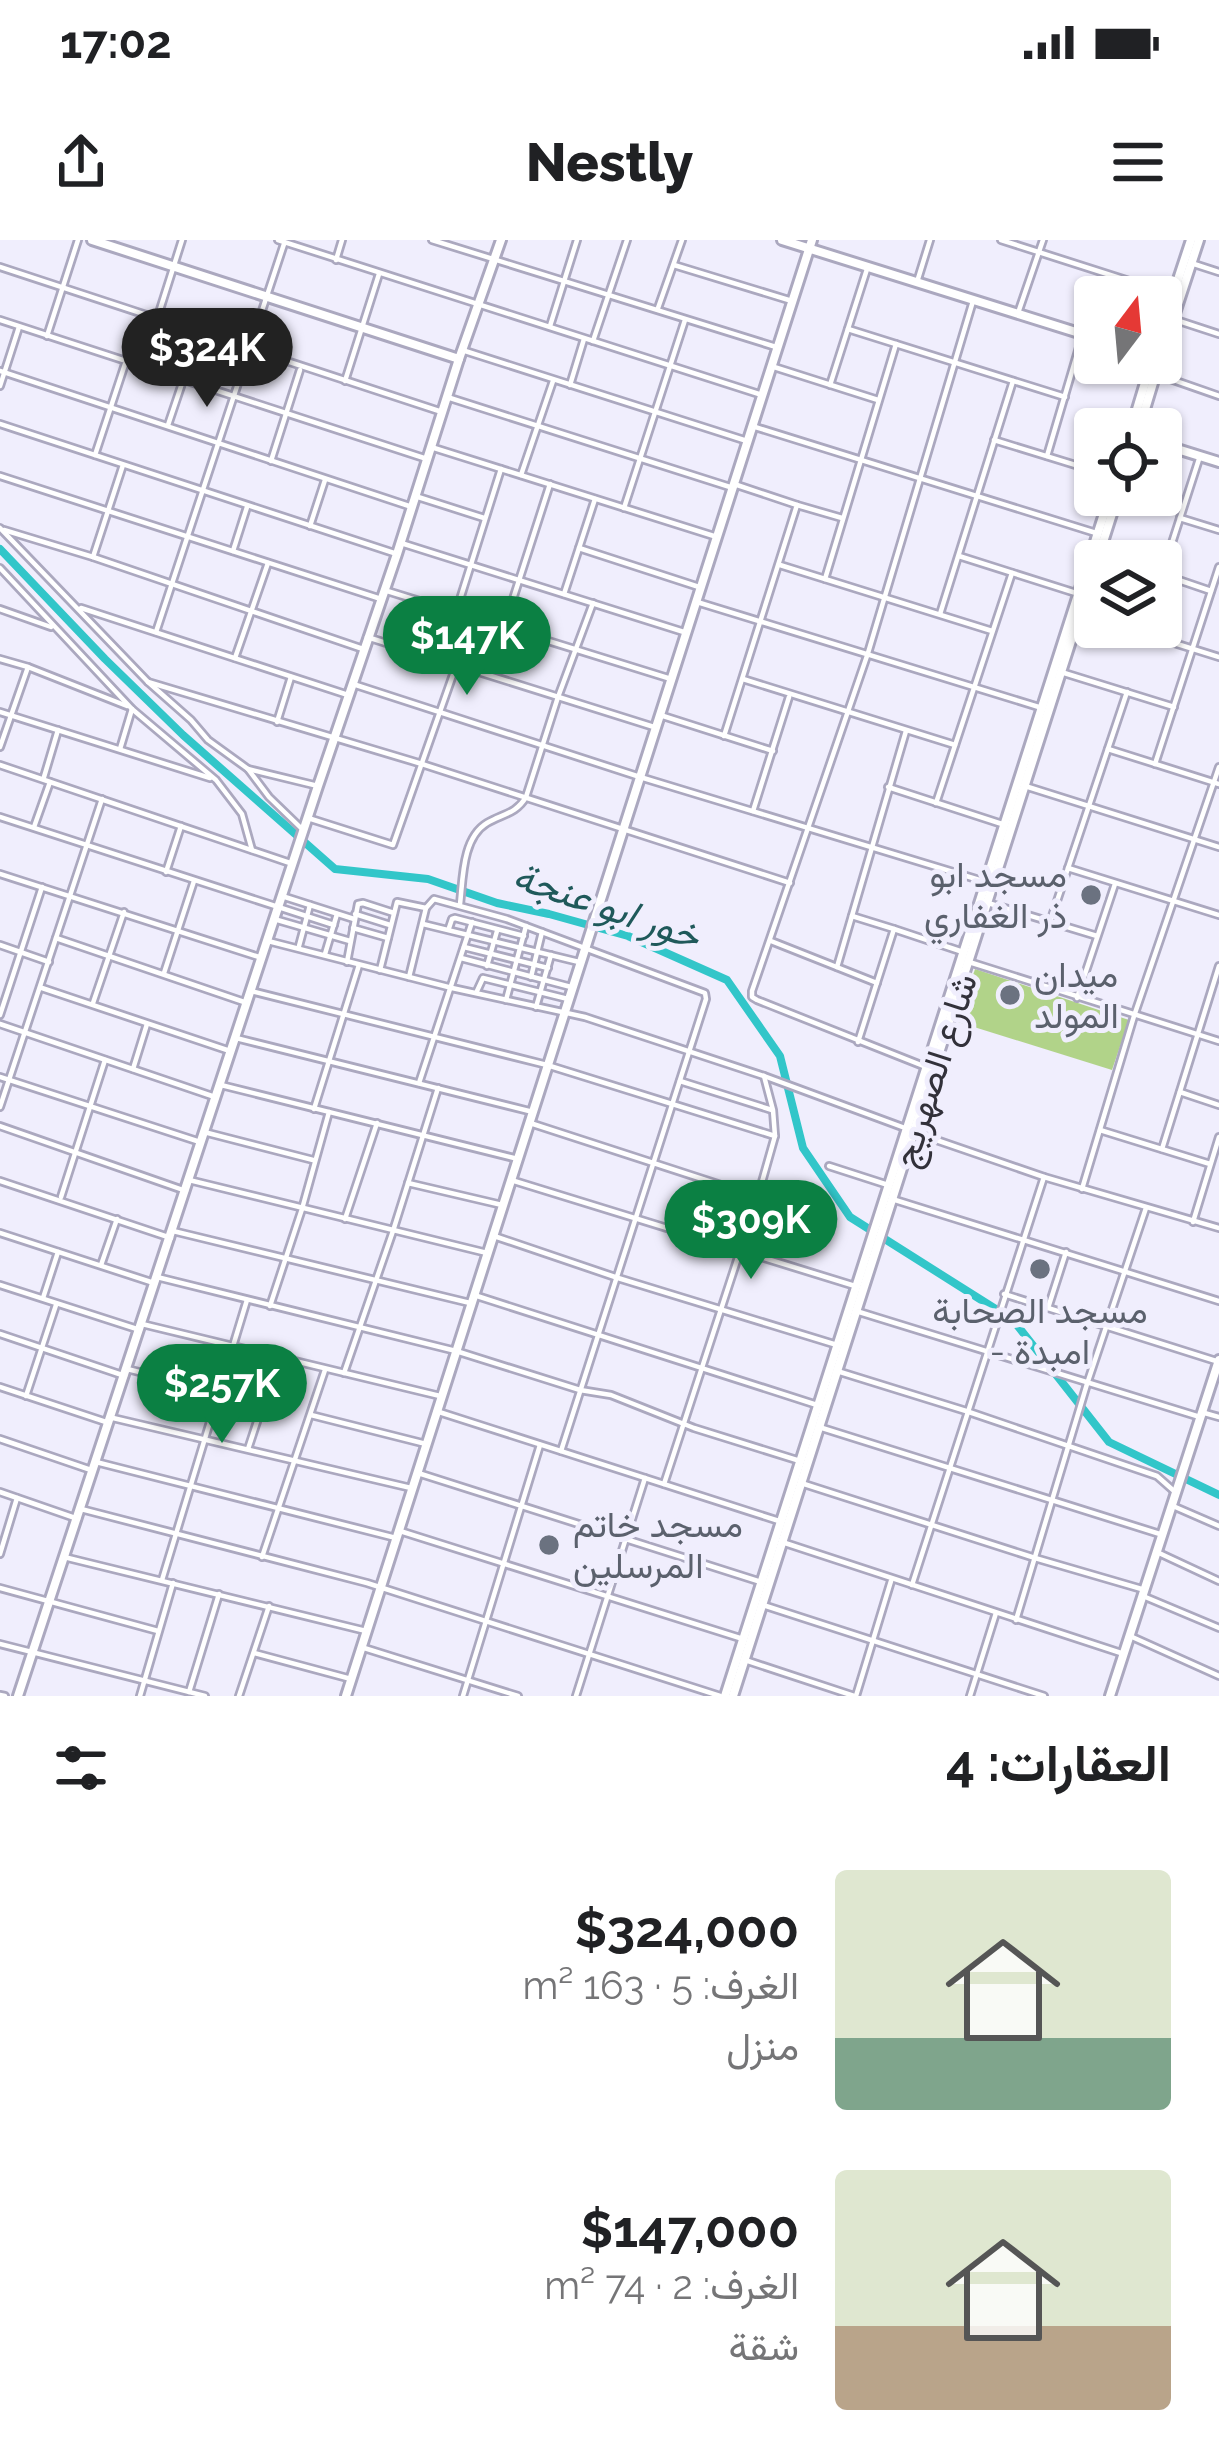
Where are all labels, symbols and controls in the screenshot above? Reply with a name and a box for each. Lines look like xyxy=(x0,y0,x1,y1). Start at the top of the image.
text: 17:02 xyxy=(60,16,172,69)
icon: share xyxy=(48,129,114,195)
icon: menu xyxy=(1105,129,1171,195)
text: Nestly xyxy=(526,130,693,194)
north arrow xyxy=(1074,276,1182,384)
map controls xyxy=(1074,276,1182,648)
pin: $324K xyxy=(123,308,291,410)
text: $324K xyxy=(149,324,265,370)
button: locate xyxy=(1074,408,1182,516)
button: layers xyxy=(1074,540,1182,648)
pin: $147K xyxy=(383,596,551,698)
text: $147K xyxy=(410,612,524,658)
water label: خور ابو عنجة xyxy=(507,852,708,961)
place label: مسجد ابو ذر الغفاري xyxy=(924,853,1067,945)
marker: مسجد ابو ذر الغفاري xyxy=(1078,882,1104,908)
place label: ميدان المولد xyxy=(1034,953,1119,1038)
street label: شارع الصهريج xyxy=(883,968,990,1174)
marker: ميدان المولد xyxy=(997,982,1023,1008)
pin: $309K xyxy=(667,1180,835,1282)
text: $309K xyxy=(691,1196,811,1242)
marker: مسجد الصحابة - امبدة xyxy=(1027,1256,1053,1282)
place label: مسجد الصحابة - امبدة xyxy=(932,1289,1148,1372)
pin: $257K xyxy=(138,1344,306,1446)
text: $257K xyxy=(164,1360,280,1406)
place label: مسجد خاتم المرسلين xyxy=(573,1503,743,1588)
marker: مسجد خاتم المرسلين xyxy=(536,1532,562,1558)
text: العقارات: 4 xyxy=(946,1733,1171,1793)
icon: filters xyxy=(48,1735,114,1801)
text: $324,000 xyxy=(575,1899,799,1959)
icon: home xyxy=(931,1918,1075,2062)
text: الغرف: 5 · 163 m² xyxy=(522,1962,799,2008)
text: منزل xyxy=(726,2023,799,2069)
text: $147,000 xyxy=(581,2199,799,2259)
icon: home xyxy=(931,2218,1075,2362)
text: الغرف: 2 · 74 m² xyxy=(544,2262,799,2308)
text: شقة xyxy=(729,2323,799,2369)

